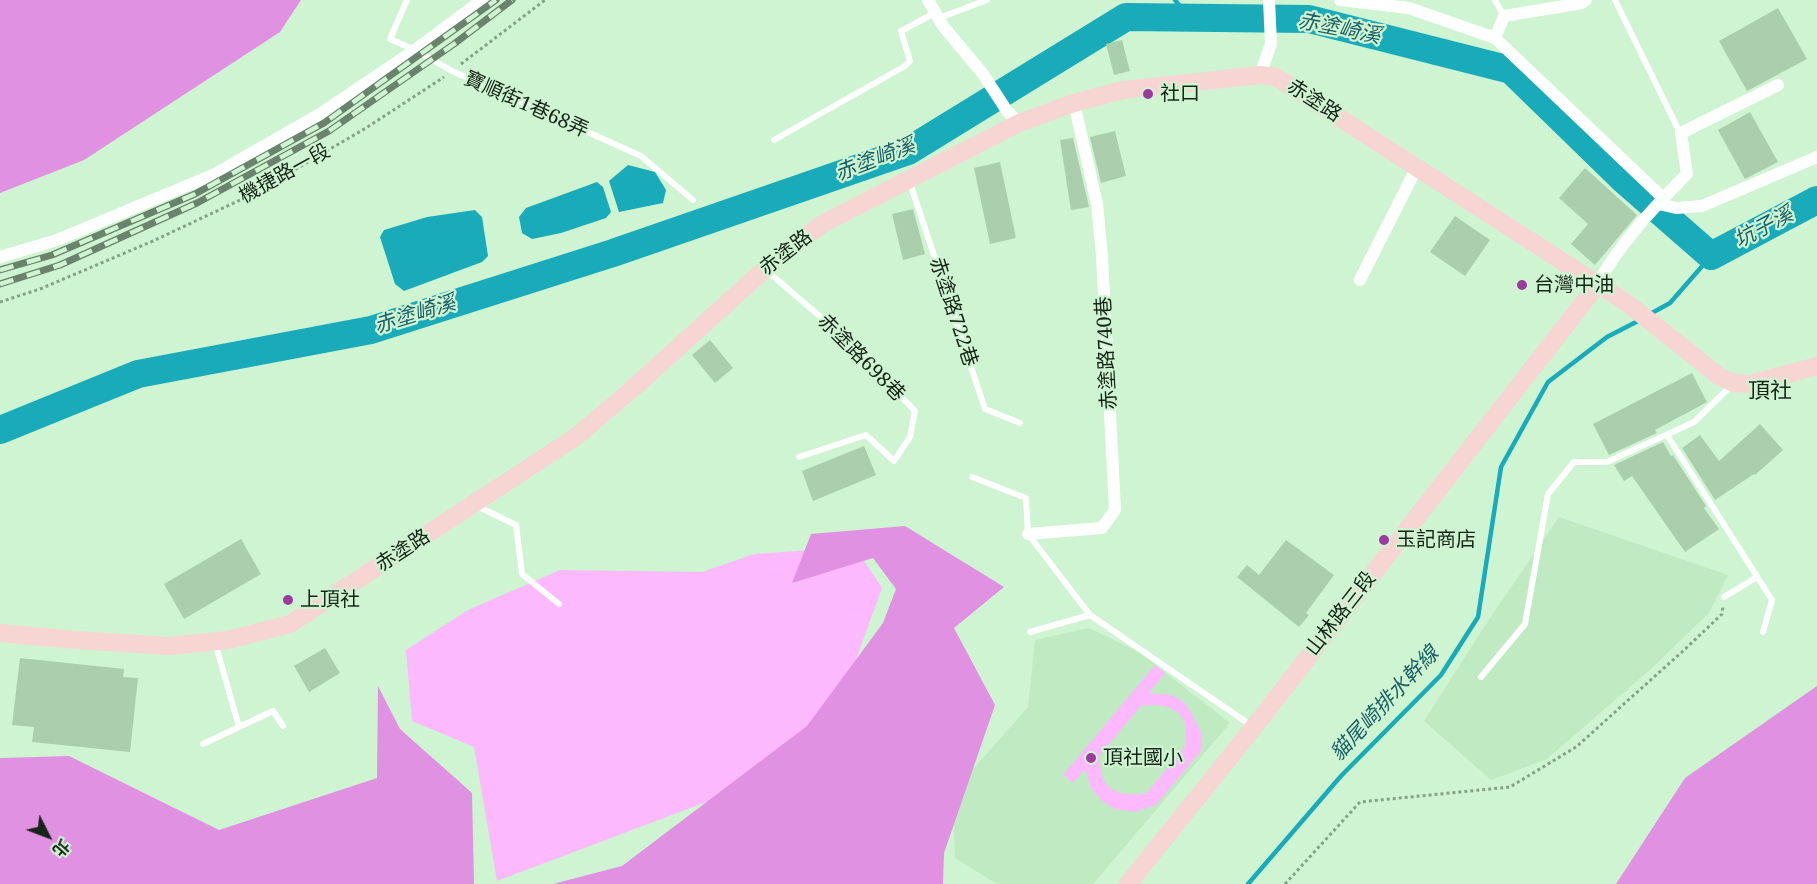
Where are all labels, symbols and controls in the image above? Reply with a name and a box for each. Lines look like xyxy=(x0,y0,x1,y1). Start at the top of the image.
water label: 赤塗崎溪 xyxy=(1295,9,1383,49)
street label: 寶順街1巷68弄 xyxy=(460,67,592,143)
street label: 赤塗路 xyxy=(1282,75,1346,127)
place label: 社口 xyxy=(1160,82,1200,106)
marker: 社口 xyxy=(1141,87,1155,101)
water label: 赤塗崎溪 xyxy=(831,133,919,187)
street label: 機捷路一段 xyxy=(235,139,335,209)
water label: 坑子溪 xyxy=(1730,202,1798,254)
street label: 赤塗路 xyxy=(755,225,817,281)
street label: 赤塗路722巷 xyxy=(924,254,982,370)
place label: 台灣中油 xyxy=(1534,273,1614,297)
marker: 台灣中油 xyxy=(1515,278,1529,292)
water label: 赤塗崎溪 xyxy=(371,291,459,339)
street label: 赤塗路740巷 xyxy=(1092,296,1122,410)
street label: 赤塗路698巷 xyxy=(812,309,910,407)
district label: 頂社 xyxy=(1748,379,1792,405)
street label: 赤塗路 xyxy=(371,525,435,577)
place label: 玉記商店 xyxy=(1396,528,1476,552)
marker: 玉記商店 xyxy=(1377,533,1391,547)
street label: 山林路三段 xyxy=(1301,567,1381,661)
place label: 上頂社 xyxy=(300,588,360,612)
marker: 上頂社 xyxy=(281,593,295,607)
water label: 貓尾崎排水幹線 xyxy=(1326,642,1444,766)
place label: 頂社國小 xyxy=(1103,746,1183,770)
marker: 頂社國小 xyxy=(1084,751,1098,765)
north arrow xyxy=(18,806,78,866)
text: 北 xyxy=(48,835,75,861)

